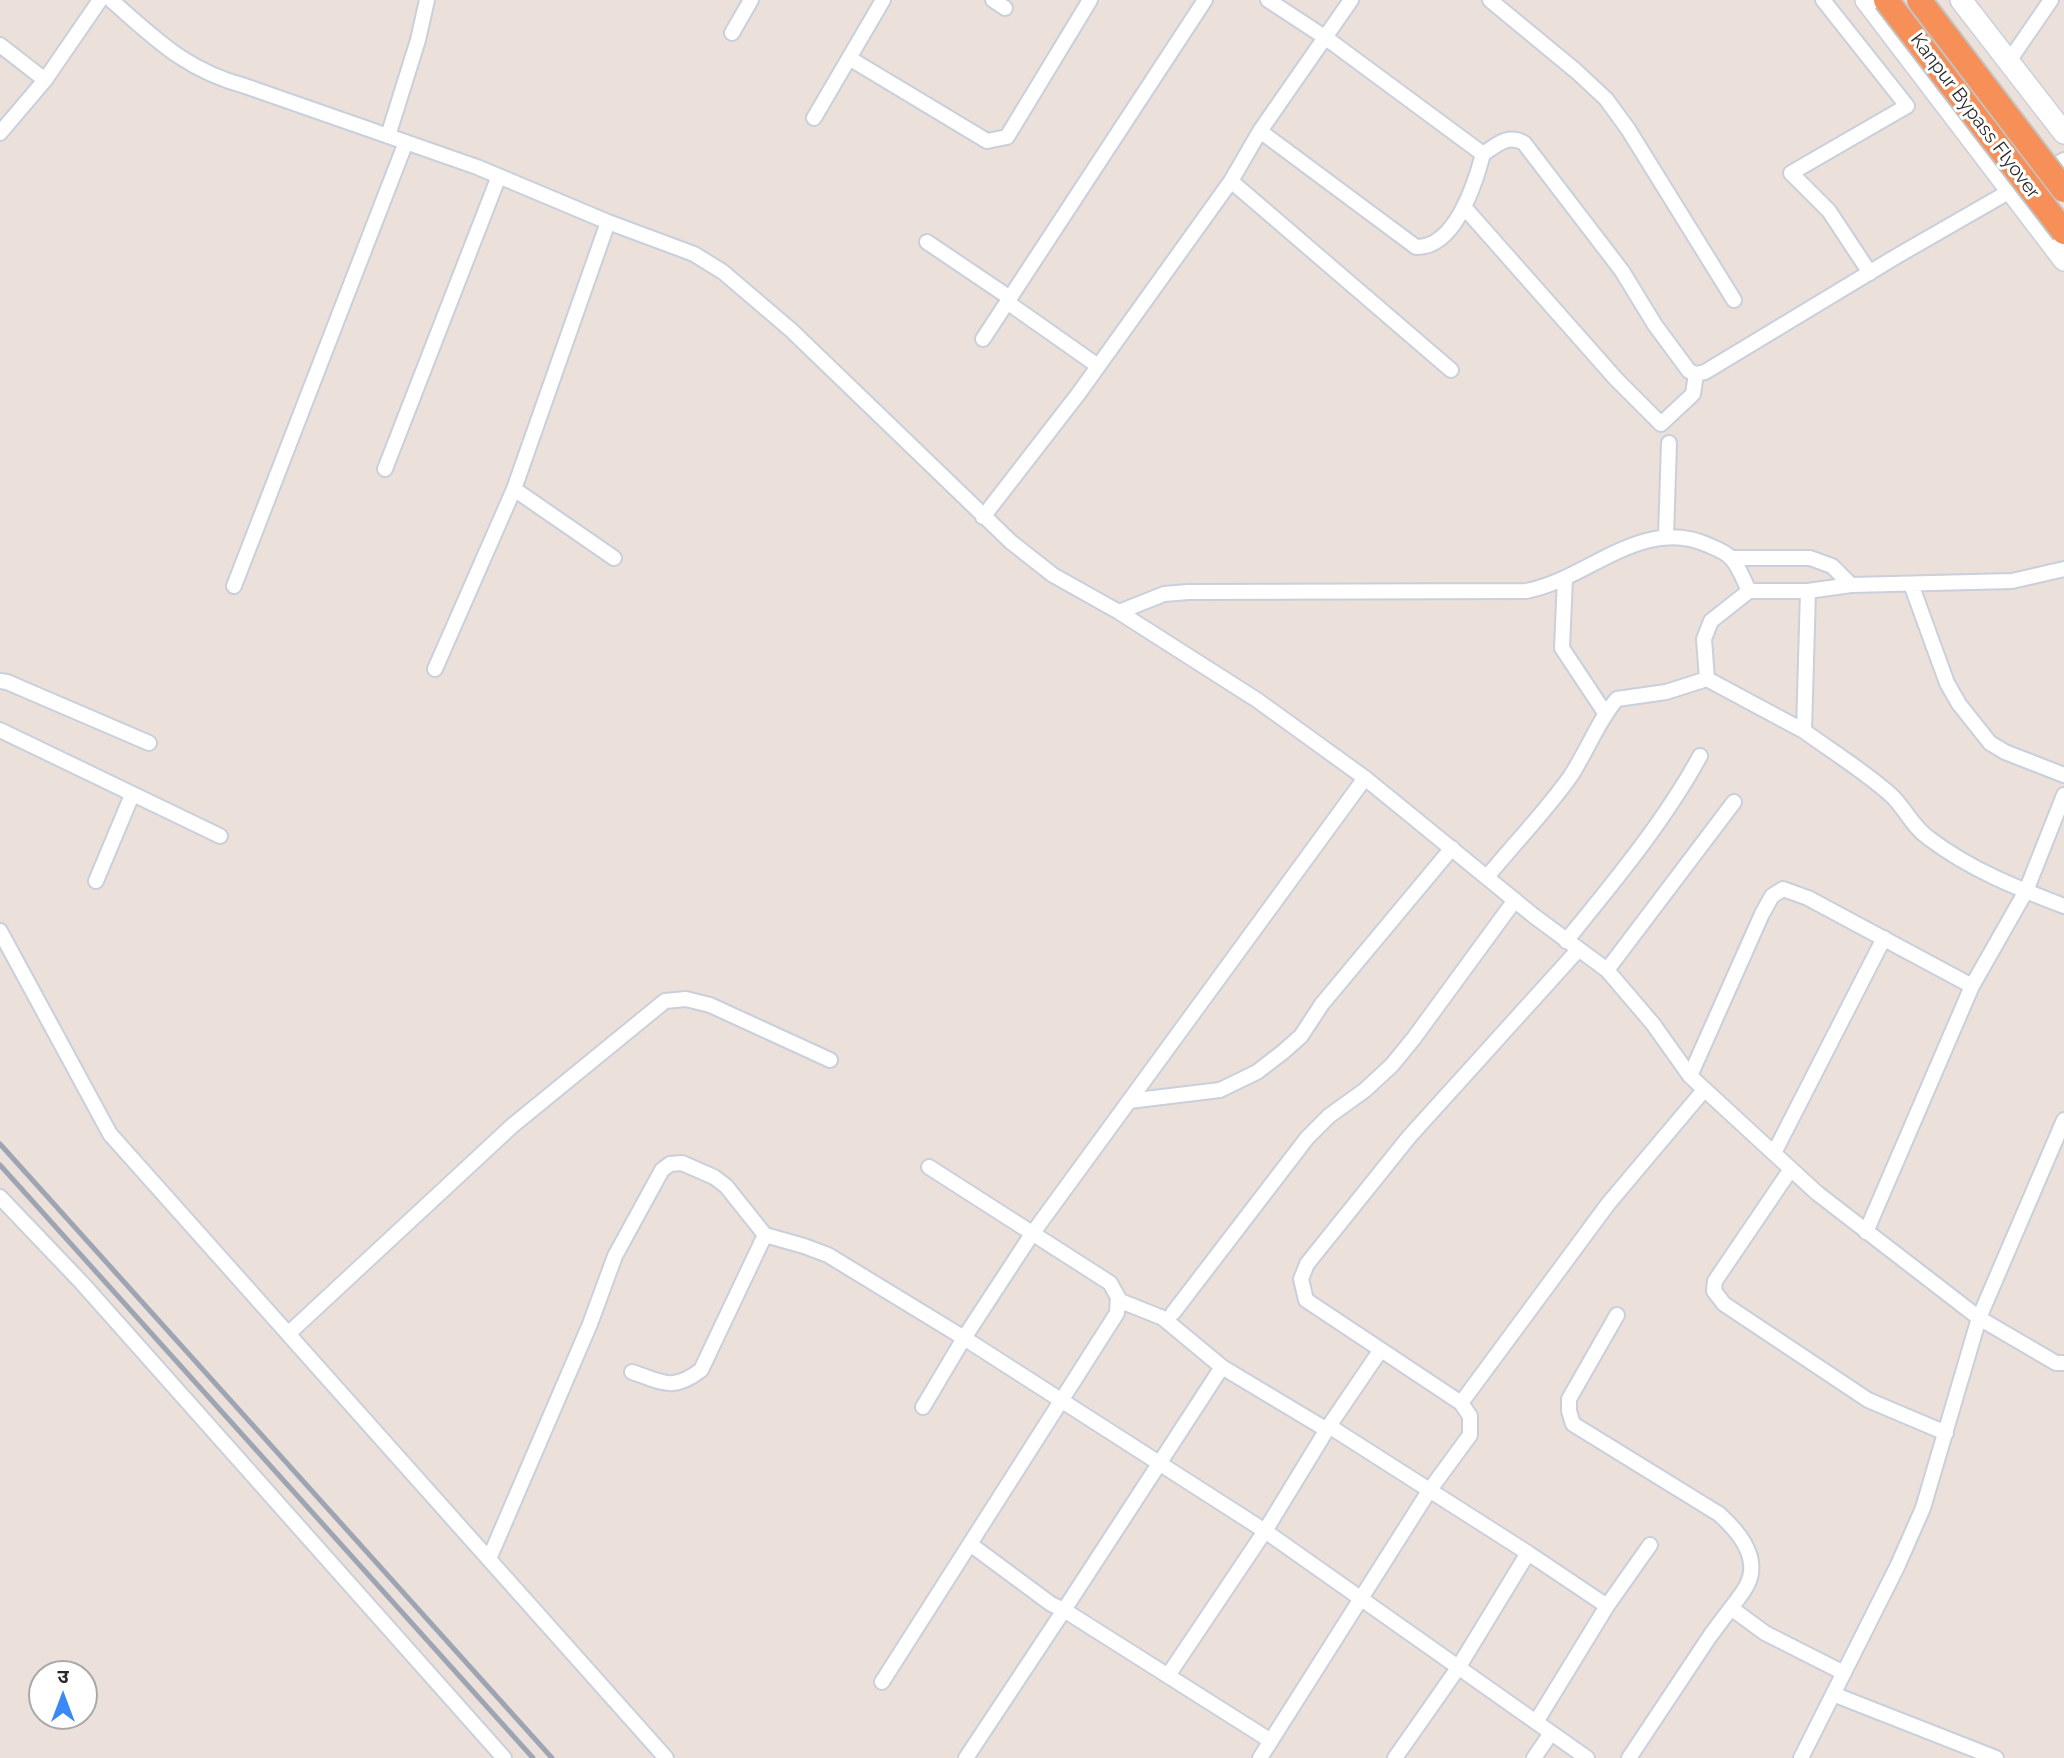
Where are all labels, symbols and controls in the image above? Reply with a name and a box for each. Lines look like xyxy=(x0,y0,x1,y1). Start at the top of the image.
street label: Kanpur Bypass Flyover xyxy=(1905,29,2045,203)
north arrow xyxy=(28,1660,98,1730)
text: उ xyxy=(57,1665,69,1687)

